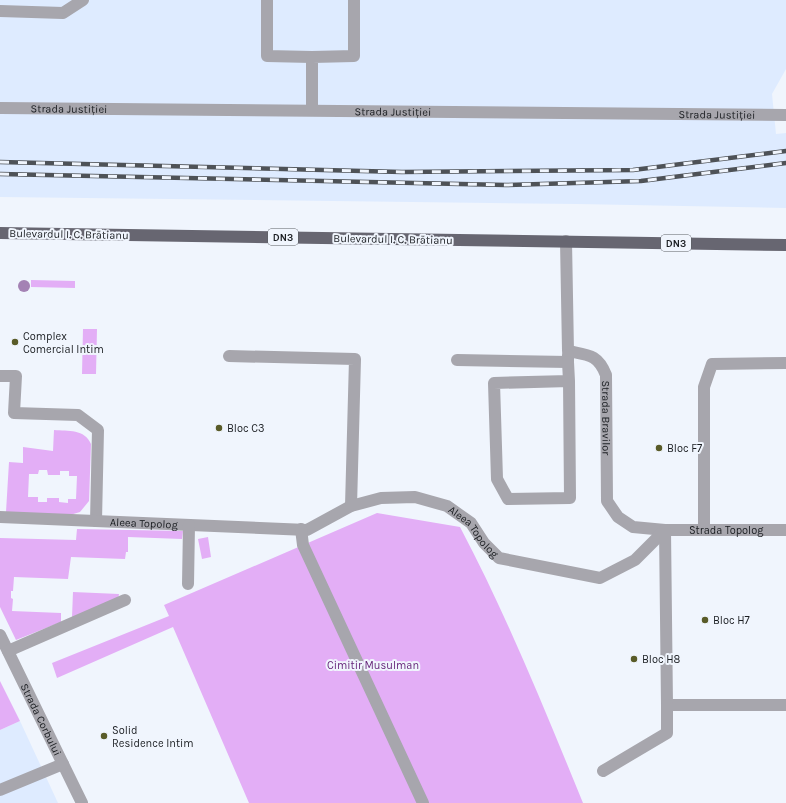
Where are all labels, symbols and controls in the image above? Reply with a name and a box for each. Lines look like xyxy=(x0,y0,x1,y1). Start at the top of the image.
street label: Strada Justiției xyxy=(31,102,107,116)
street label: Strada Justiției xyxy=(355,105,431,119)
street label: Strada Justiției xyxy=(679,108,755,122)
street label: Bulevardul I. C. Brătianu xyxy=(9,227,129,242)
road number: DN3 xyxy=(268,229,298,245)
street label: Bulevardul I. C. Brătianu xyxy=(333,232,453,247)
road number: DN3 xyxy=(661,235,691,251)
place label: Complex Comercial Intim xyxy=(23,330,104,356)
marker: Complex Comercial Intim xyxy=(10,337,20,347)
street label: Strada Bravilor xyxy=(599,380,613,455)
place label: Bloc C3 xyxy=(227,422,264,435)
marker: Bloc C3 xyxy=(214,423,224,433)
place label: Bloc F7 xyxy=(667,442,702,455)
marker: Bloc F7 xyxy=(654,443,664,453)
street label: Aleea Topolog xyxy=(446,503,501,561)
street label: Aleea Topolog xyxy=(110,516,179,532)
street label: Strada Topolog xyxy=(689,524,764,537)
place label: Bloc H7 xyxy=(713,614,750,627)
marker: Bloc H7 xyxy=(700,615,710,625)
place label: Bloc H8 xyxy=(642,653,681,666)
marker: Bloc H8 xyxy=(629,654,639,664)
park label: Cimitir Musulman xyxy=(327,659,419,672)
street label: Strada Corbului xyxy=(18,681,64,758)
place label: Solid Residence Intim xyxy=(112,724,194,750)
marker: Solid Residence Intim xyxy=(99,731,109,741)

